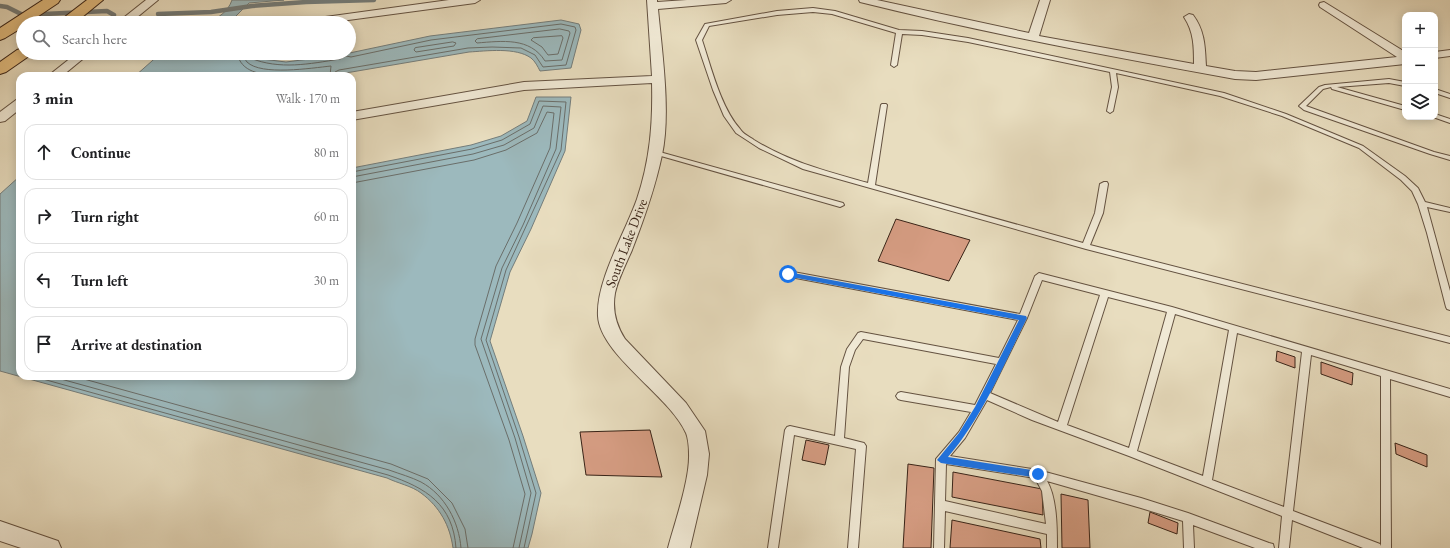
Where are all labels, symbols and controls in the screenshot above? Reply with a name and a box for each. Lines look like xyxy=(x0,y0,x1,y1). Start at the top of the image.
map controls xyxy=(1402,12,1438,120)
button: + xyxy=(1402,12,1438,48)
search box xyxy=(16,16,356,60)
icon: search xyxy=(30,27,52,49)
text: Search here xyxy=(62,29,127,48)
button: − xyxy=(1402,48,1438,84)
button: layers xyxy=(1402,84,1438,120)
text: 3 min xyxy=(32,87,73,109)
text: Walk · 170 m xyxy=(276,90,340,107)
icon: ahead xyxy=(33,141,55,163)
text: Continue xyxy=(71,143,131,162)
text: 80 m xyxy=(314,144,339,161)
street label: South Lake Drive xyxy=(601,196,651,290)
icon: right xyxy=(33,205,55,227)
text: Turn right xyxy=(71,207,139,226)
text: 60 m xyxy=(314,208,339,225)
route start xyxy=(779,265,797,283)
icon: left xyxy=(33,269,55,291)
text: Turn left xyxy=(71,271,128,290)
text: 30 m xyxy=(314,272,339,289)
icon: arrive xyxy=(33,333,55,355)
text: Arrive at destination xyxy=(71,335,202,354)
route end xyxy=(1029,465,1047,483)

